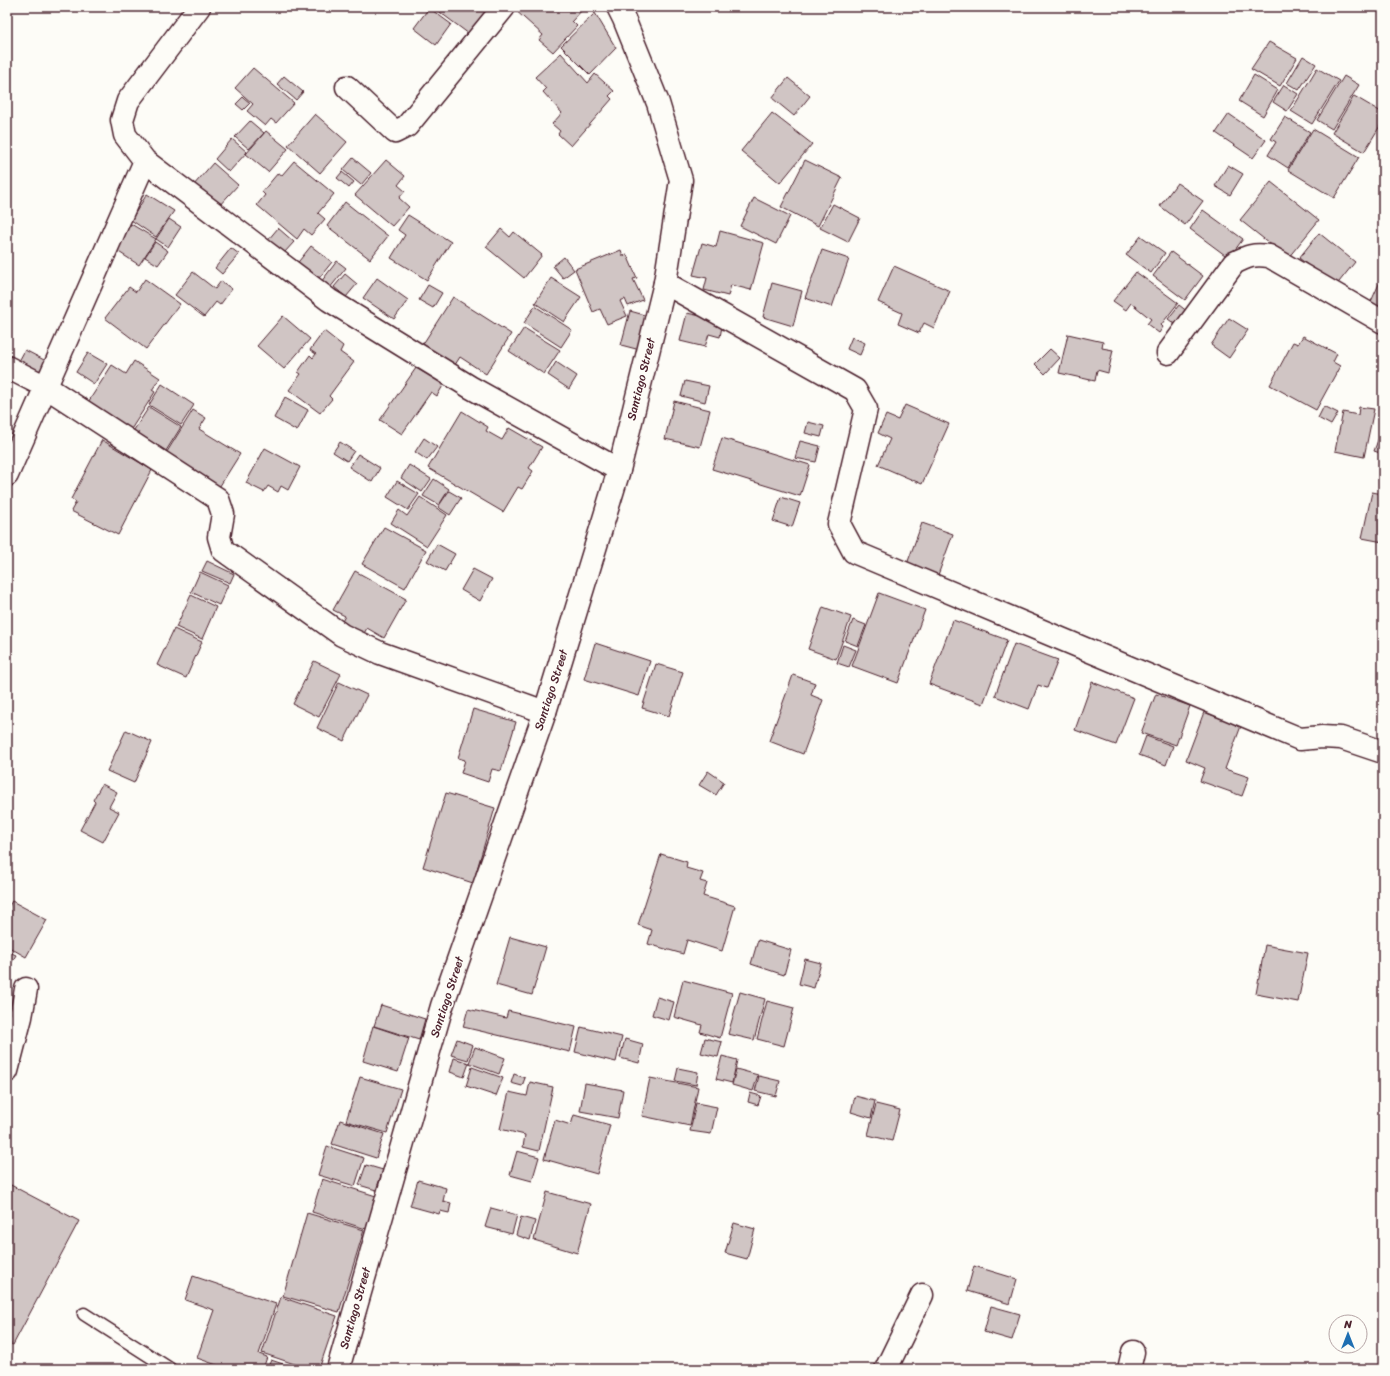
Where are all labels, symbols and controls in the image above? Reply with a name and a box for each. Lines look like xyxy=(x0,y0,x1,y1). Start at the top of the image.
street label: Santiago Street xyxy=(620,334,662,423)
street label: Santiago Street xyxy=(528,645,575,734)
street label: Santiago Street xyxy=(424,952,471,1041)
street label: Santiago Street xyxy=(333,1263,378,1352)
north arrow xyxy=(1328,1314,1368,1354)
text: N xyxy=(1343,1315,1352,1334)

